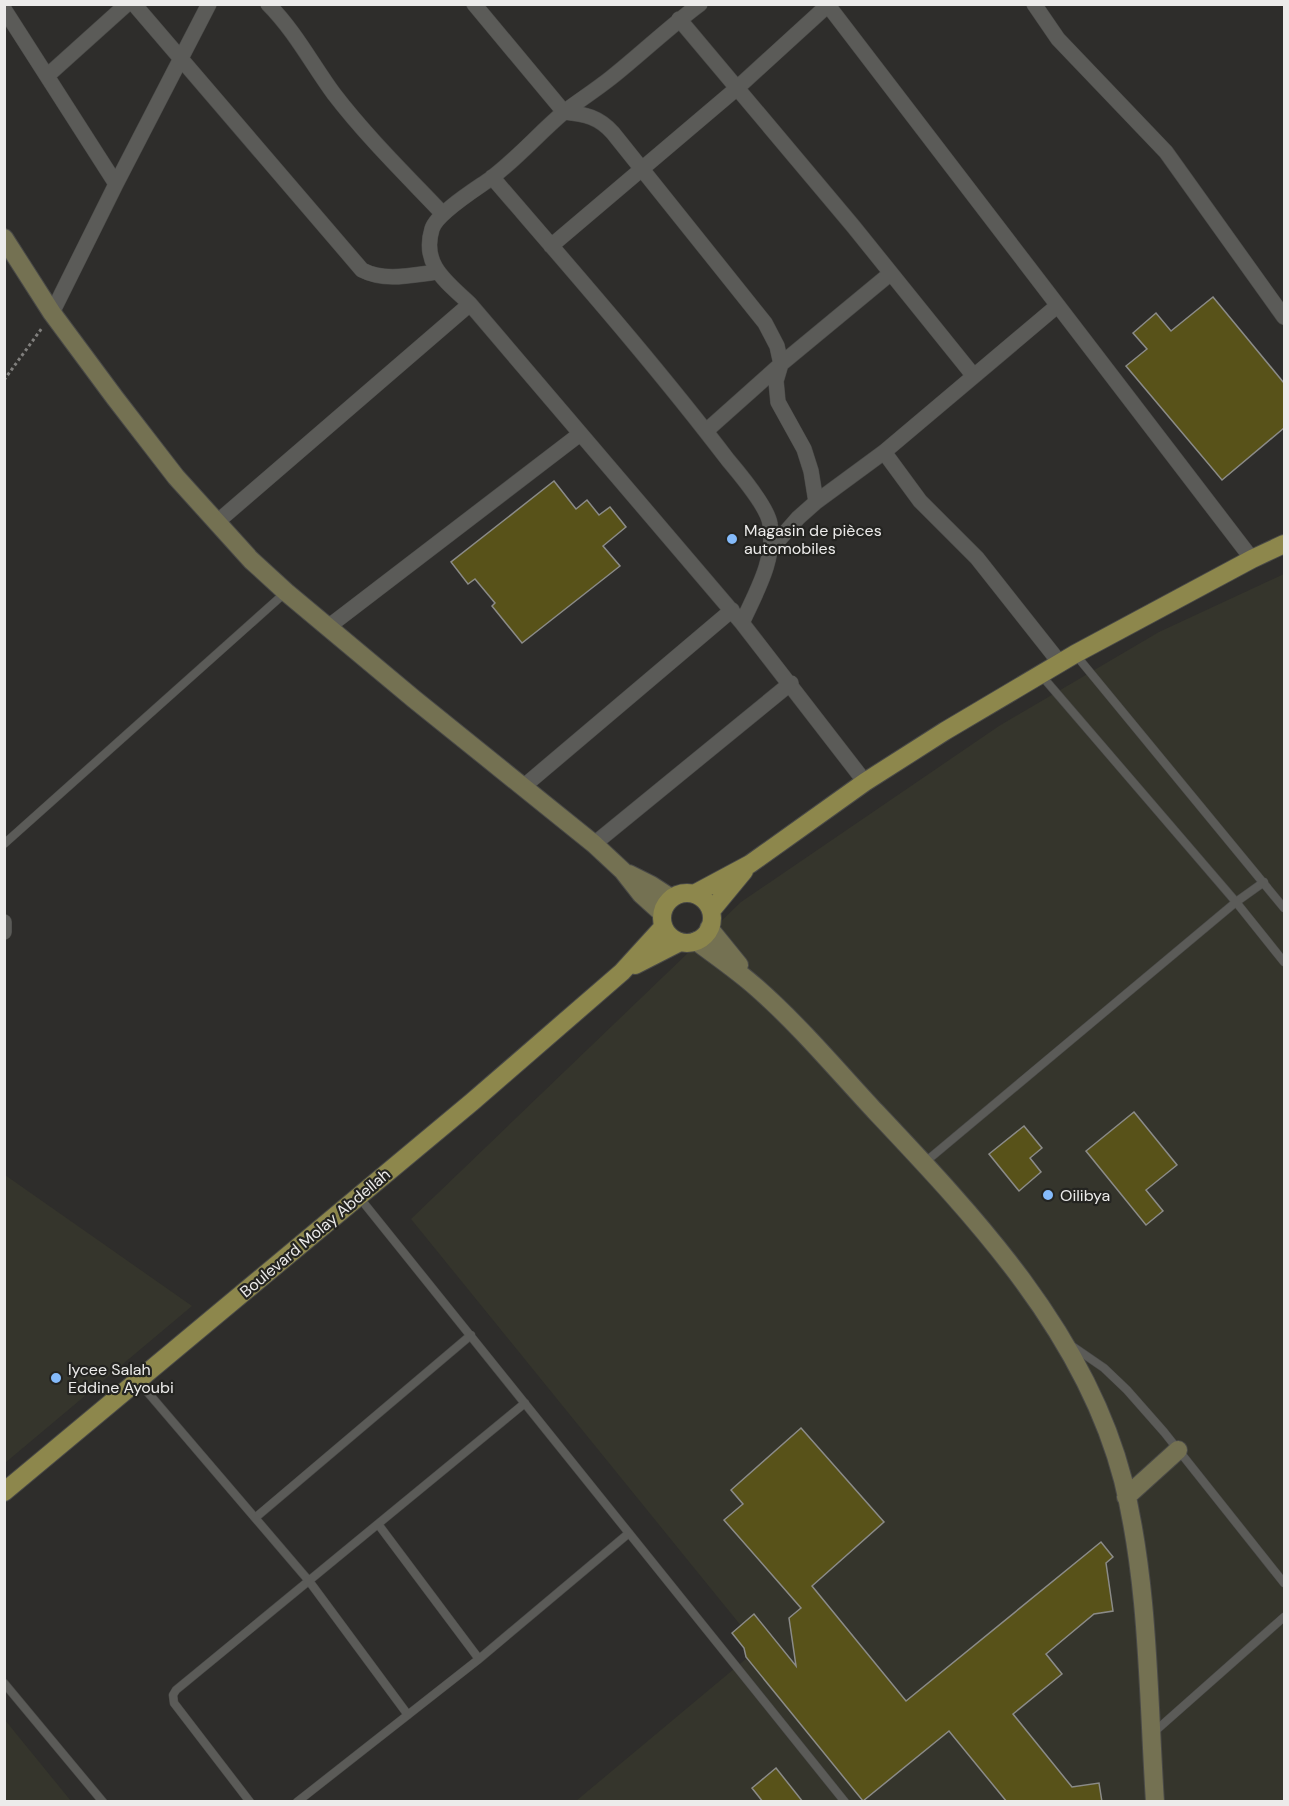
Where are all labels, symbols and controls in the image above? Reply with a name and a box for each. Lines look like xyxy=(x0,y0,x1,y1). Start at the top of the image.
place label: Magasin de pièces automobiles xyxy=(744,520,882,559)
marker: Magasin de pièces automobiles xyxy=(725,532,739,546)
street label: Boulevard Molay Abdellah xyxy=(235,1164,395,1302)
place label: Oilibya xyxy=(1060,1185,1110,1206)
marker: Oilibya xyxy=(1041,1188,1055,1202)
place label: lycee Salah Eddine Ayoubi xyxy=(68,1359,174,1398)
marker: lycee Salah Eddine Ayoubi xyxy=(49,1371,63,1385)

